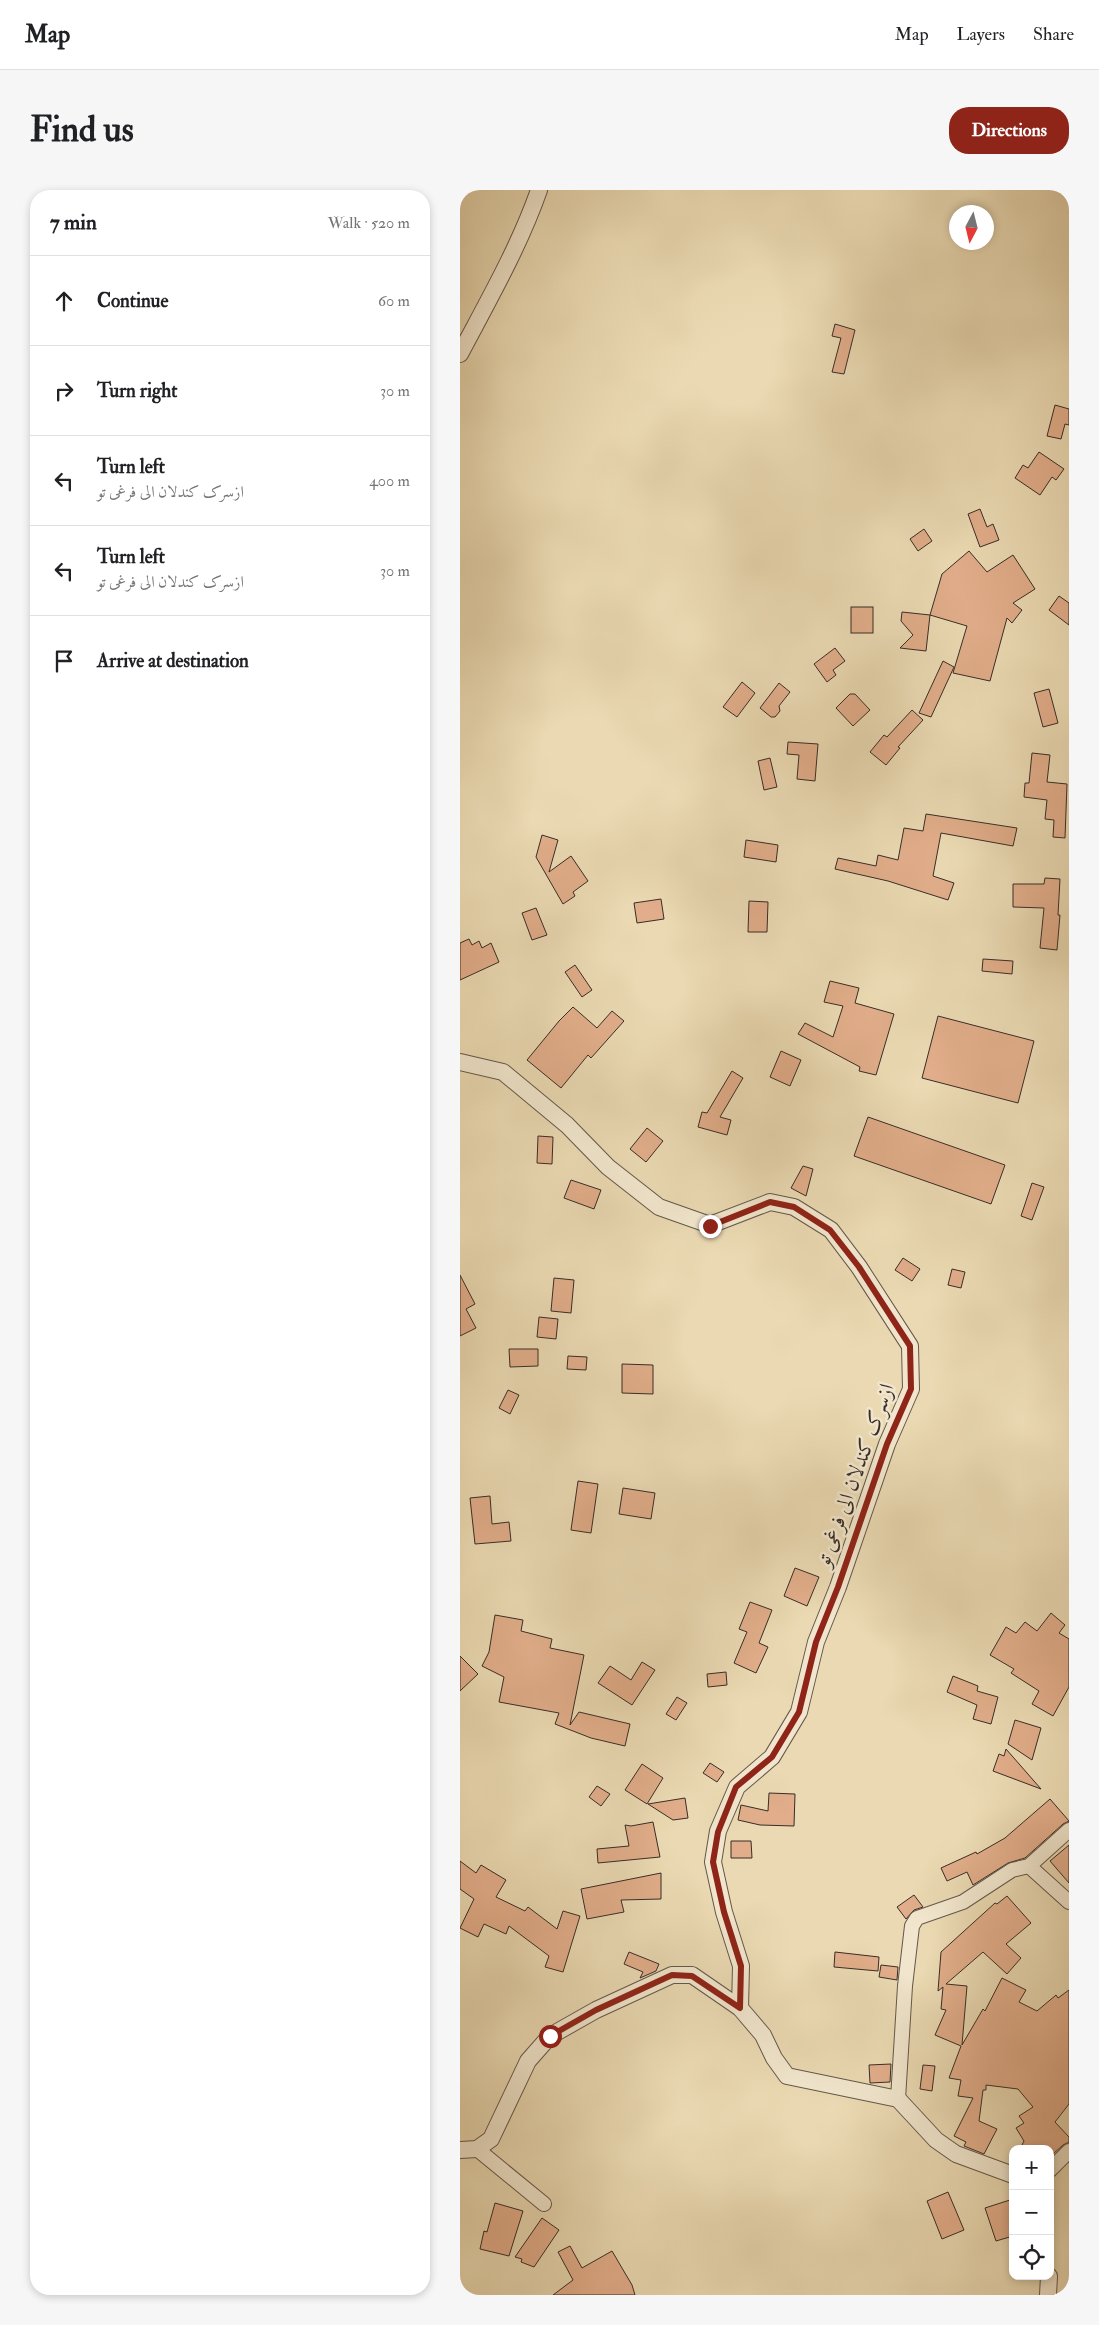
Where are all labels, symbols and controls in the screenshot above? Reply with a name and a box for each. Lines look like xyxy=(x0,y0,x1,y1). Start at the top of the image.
text: Map xyxy=(25,19,70,50)
text: Map xyxy=(895,23,929,46)
text: Layers xyxy=(957,23,1005,46)
text: Share xyxy=(1033,23,1074,46)
button: Directions xyxy=(949,107,1069,154)
text: Find us xyxy=(30,108,134,152)
north arrow xyxy=(949,205,994,250)
text: 7 min xyxy=(50,209,97,236)
text: Walk · 520 m xyxy=(328,213,410,233)
icon: ahead xyxy=(50,287,78,315)
text: Continue xyxy=(97,289,168,313)
text: 60 m xyxy=(378,291,410,311)
icon: right xyxy=(50,377,78,405)
text: Turn right xyxy=(97,379,177,403)
text: 30 m xyxy=(380,381,410,401)
text: Turn left xyxy=(97,455,165,479)
icon: left xyxy=(50,467,78,495)
text: 400 m xyxy=(369,471,410,491)
text: ازسرک کندلان الی فرغی تو xyxy=(97,482,244,502)
text: Turn left xyxy=(97,545,165,569)
icon: left xyxy=(50,557,78,585)
text: 30 m xyxy=(380,561,410,581)
text: ازسرک کندلان الی فرغی تو xyxy=(97,572,244,592)
icon: arrive xyxy=(50,647,78,675)
text: Arrive at destination xyxy=(97,649,249,673)
route end xyxy=(699,1215,722,1238)
street label: ازسرک کندلان الی فرغی تو xyxy=(809,1380,901,1572)
route start xyxy=(539,2025,562,2048)
map controls xyxy=(1009,2145,1054,2280)
button: + xyxy=(1009,2145,1054,2190)
button: − xyxy=(1009,2190,1054,2235)
button: locate xyxy=(1009,2235,1054,2280)

